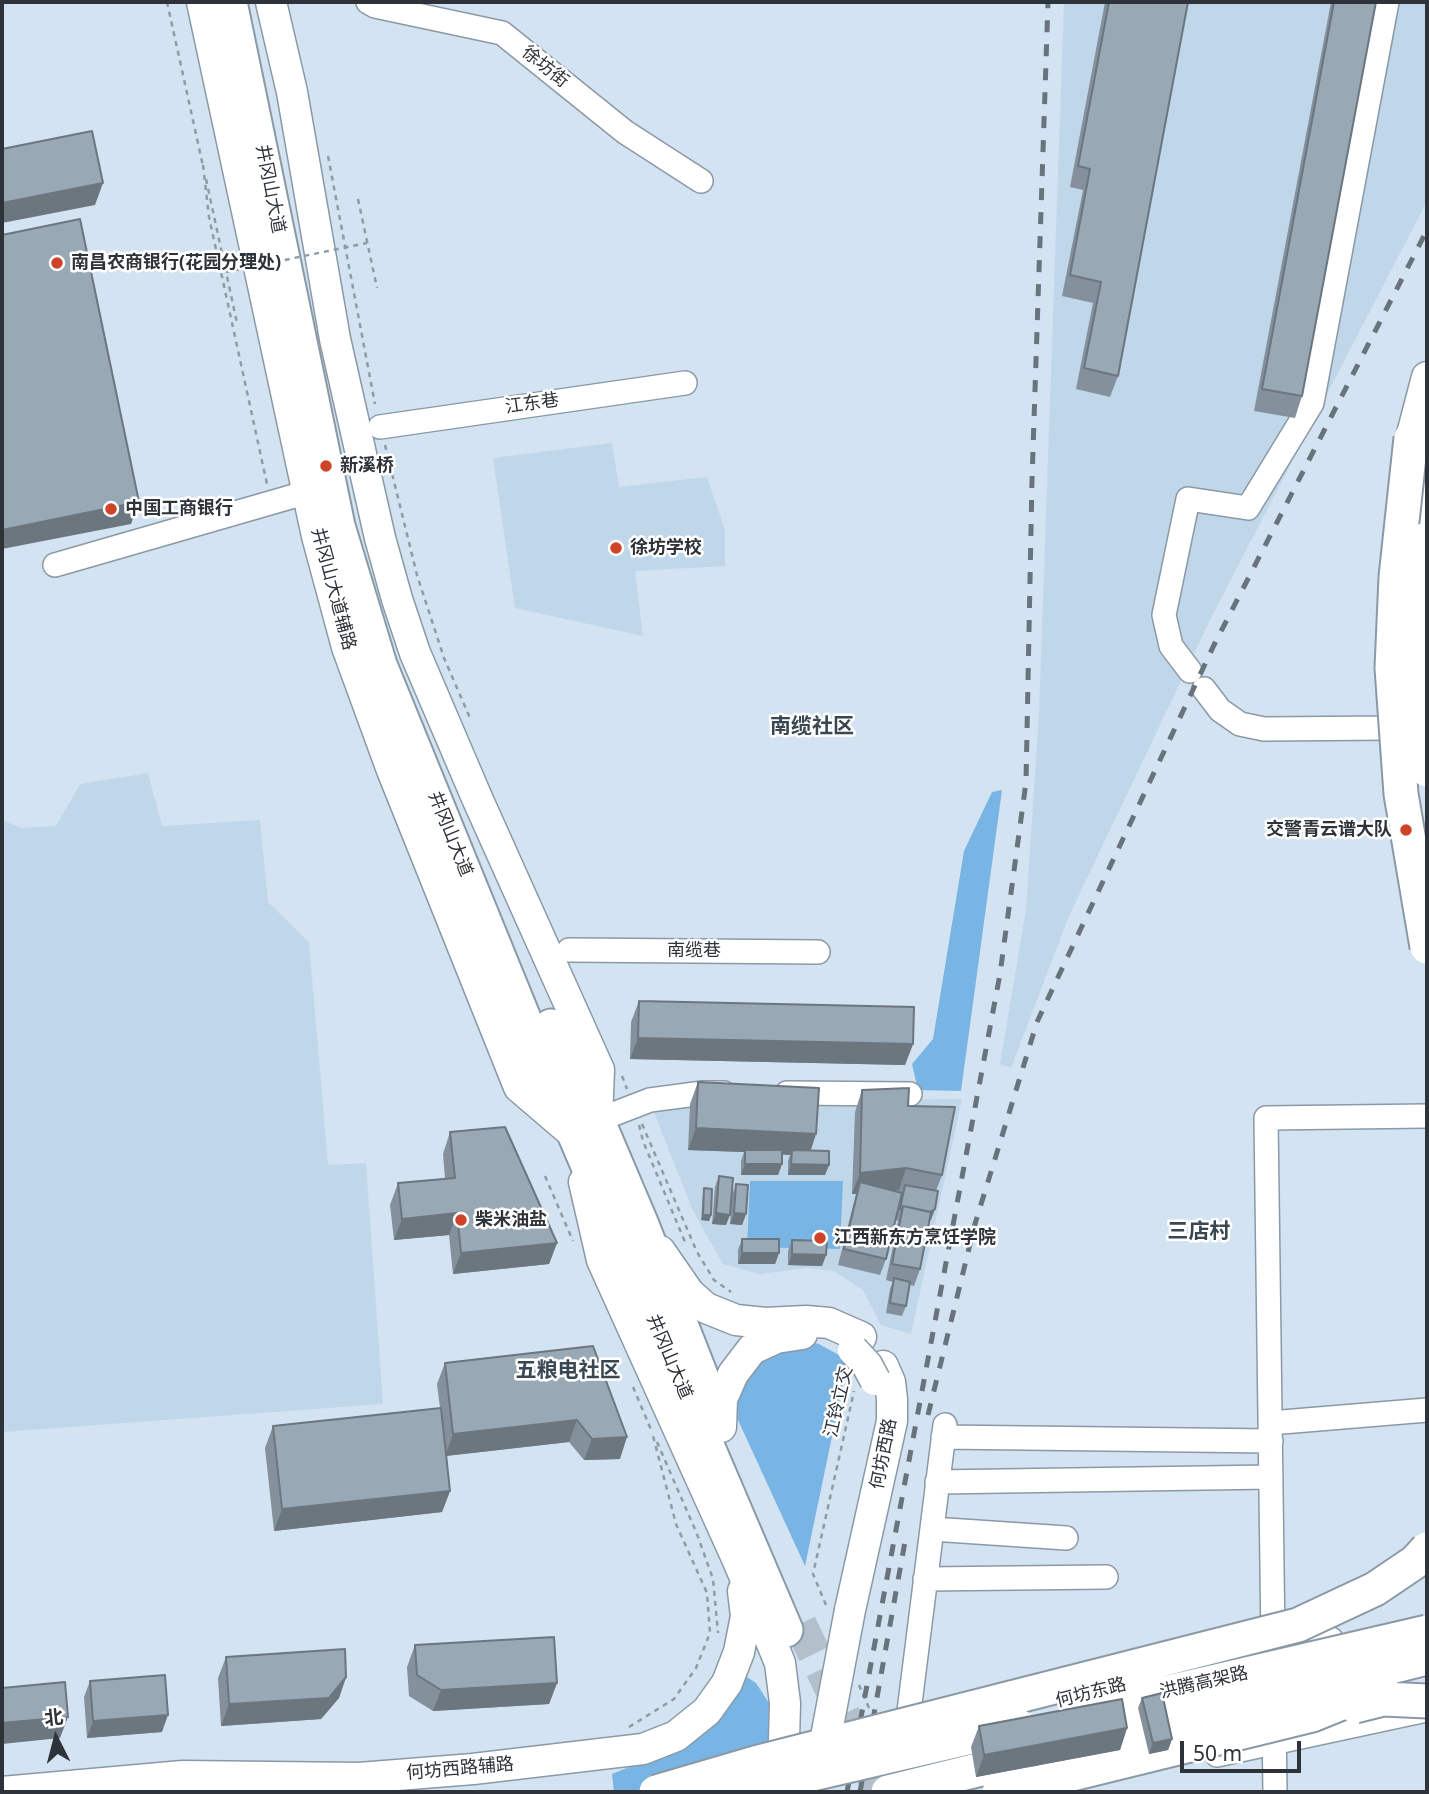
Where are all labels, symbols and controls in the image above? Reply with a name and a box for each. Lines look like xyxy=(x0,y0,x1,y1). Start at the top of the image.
street label: 徐坊街 xyxy=(517,42,573,92)
street label: 井冈山大道 xyxy=(251,143,289,235)
place label: 南昌农商银行(花园分理处) xyxy=(71,252,281,274)
marker: 南昌农商银行(花园分理处) xyxy=(49,255,65,271)
street label: 江东巷 xyxy=(504,390,560,418)
place label: 新溪桥 xyxy=(340,455,394,477)
marker: 新溪桥 xyxy=(318,458,334,474)
place label: 中国工商银行 xyxy=(125,498,233,520)
marker: 中国工商银行 xyxy=(103,501,119,517)
street label: 井冈山大道辅路 xyxy=(306,525,360,653)
place label: 徐坊学校 xyxy=(630,537,702,559)
marker: 徐坊学校 xyxy=(608,540,624,556)
district label: 南缆社区 xyxy=(770,714,854,740)
street label: 井冈山大道 xyxy=(423,788,477,880)
place label: 交警青云谱大队 xyxy=(1266,819,1392,841)
marker: 交警青云谱大队 xyxy=(1398,822,1414,838)
street label: 南缆巷 xyxy=(667,940,721,962)
place label: 柴米油盐 xyxy=(475,1209,547,1231)
marker: 柴米油盐 xyxy=(453,1212,469,1228)
district label: 三店村 xyxy=(1168,1219,1230,1245)
place label: 江西新东方烹饪学院 xyxy=(834,1227,996,1249)
marker: 江西新东方烹饪学院 xyxy=(812,1230,828,1246)
street label: 井冈山大道 xyxy=(641,1311,697,1403)
district label: 五粮电社区 xyxy=(516,1358,620,1384)
street label: 江铃立交 xyxy=(820,1364,858,1440)
street label: 何坊西路 xyxy=(867,1417,901,1491)
street label: 洪腾高架路 xyxy=(1158,1662,1250,1704)
street label: 何坊东路 xyxy=(1053,1674,1129,1712)
north arrow xyxy=(21,1703,91,1773)
text: 北 xyxy=(43,1703,65,1731)
scale bar xyxy=(1184,1728,1305,1772)
text: 50 m xyxy=(1193,1739,1242,1767)
street label: 何坊西路辅路 xyxy=(405,1754,515,1784)

